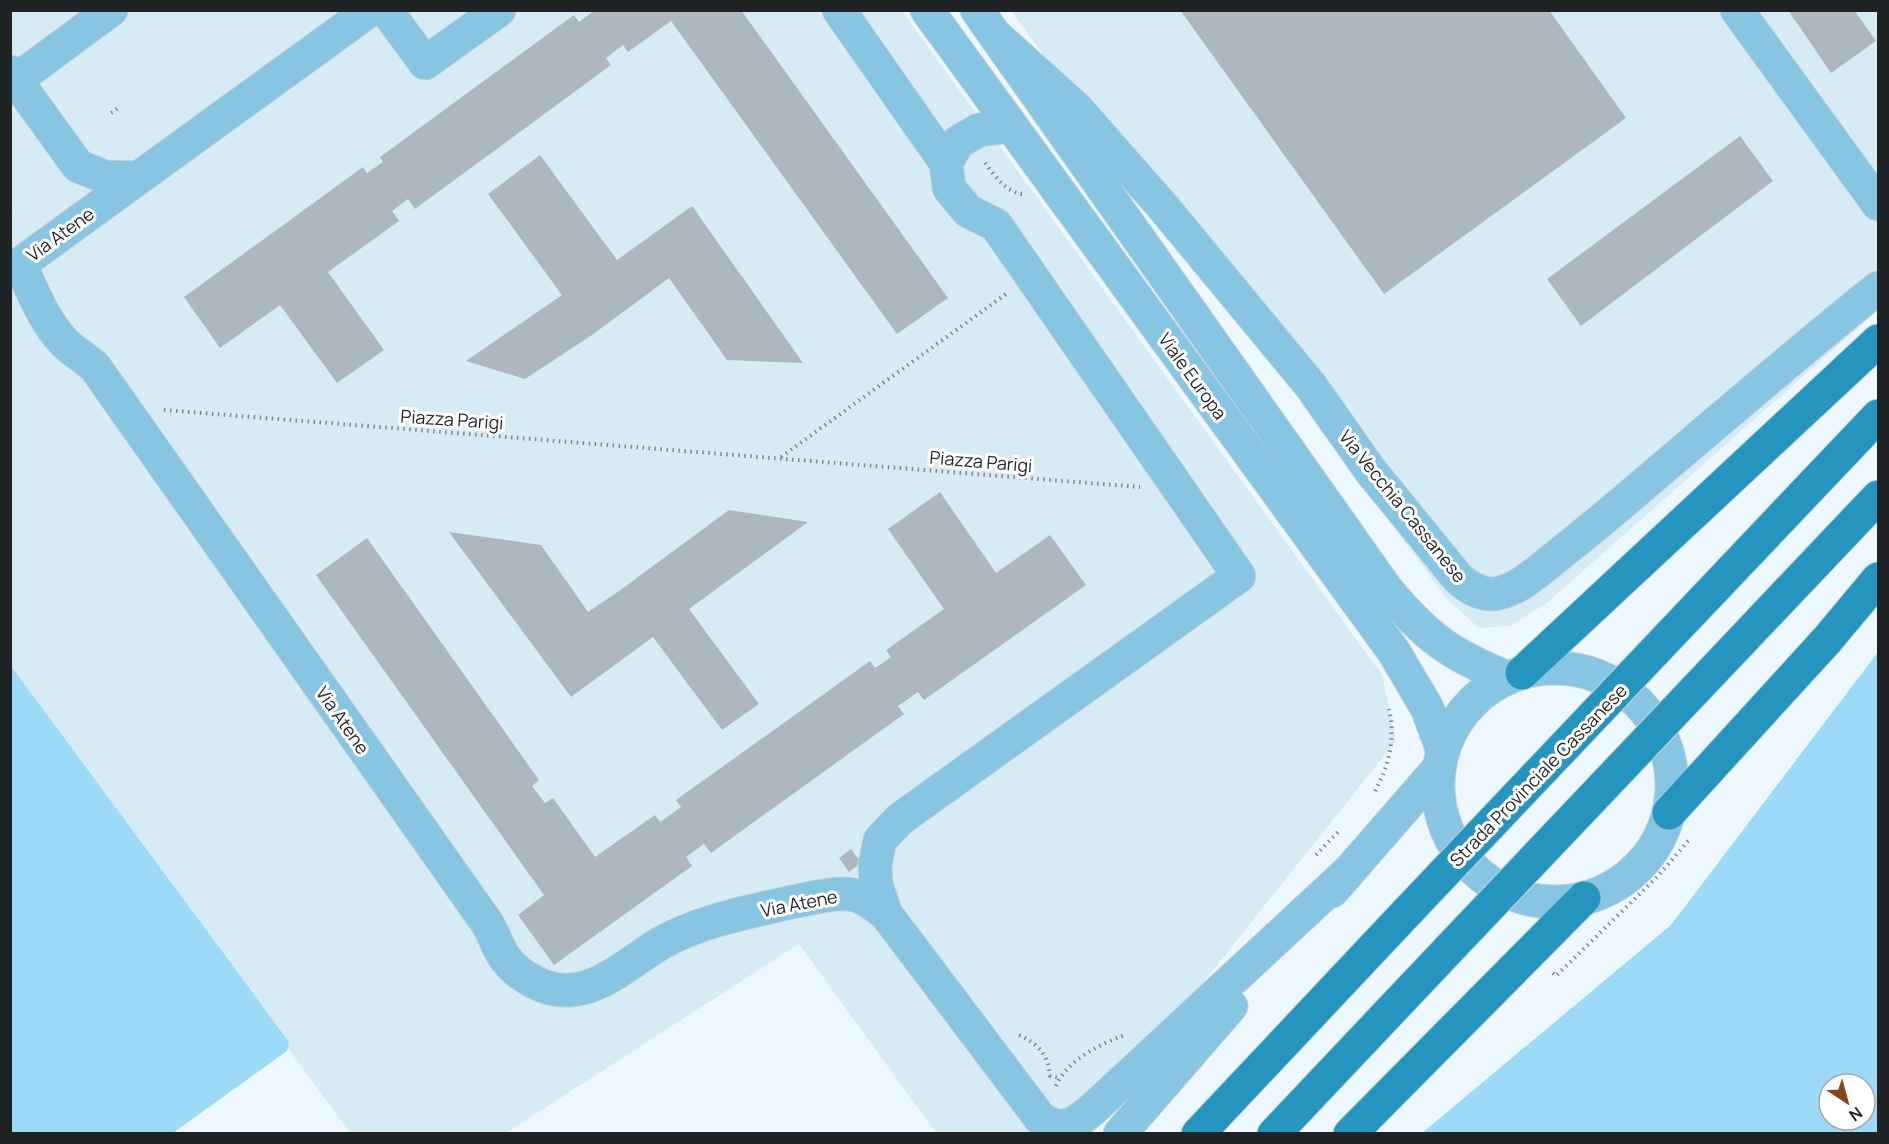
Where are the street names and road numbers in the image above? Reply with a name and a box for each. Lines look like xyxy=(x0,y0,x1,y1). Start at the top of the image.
street label: Via Atene xyxy=(22,201,98,267)
street label: Viale Europa xyxy=(1153,328,1233,424)
street label: Piazza Parigi xyxy=(400,403,504,435)
street label: Via Vecchia Cassanese xyxy=(1334,425,1472,587)
street label: Piazza Parigi xyxy=(929,445,1033,477)
street label: Strada Provinciale Cassanese xyxy=(1444,678,1632,872)
street label: Via Atene xyxy=(311,681,375,759)
street label: Via Atene xyxy=(759,884,839,922)

